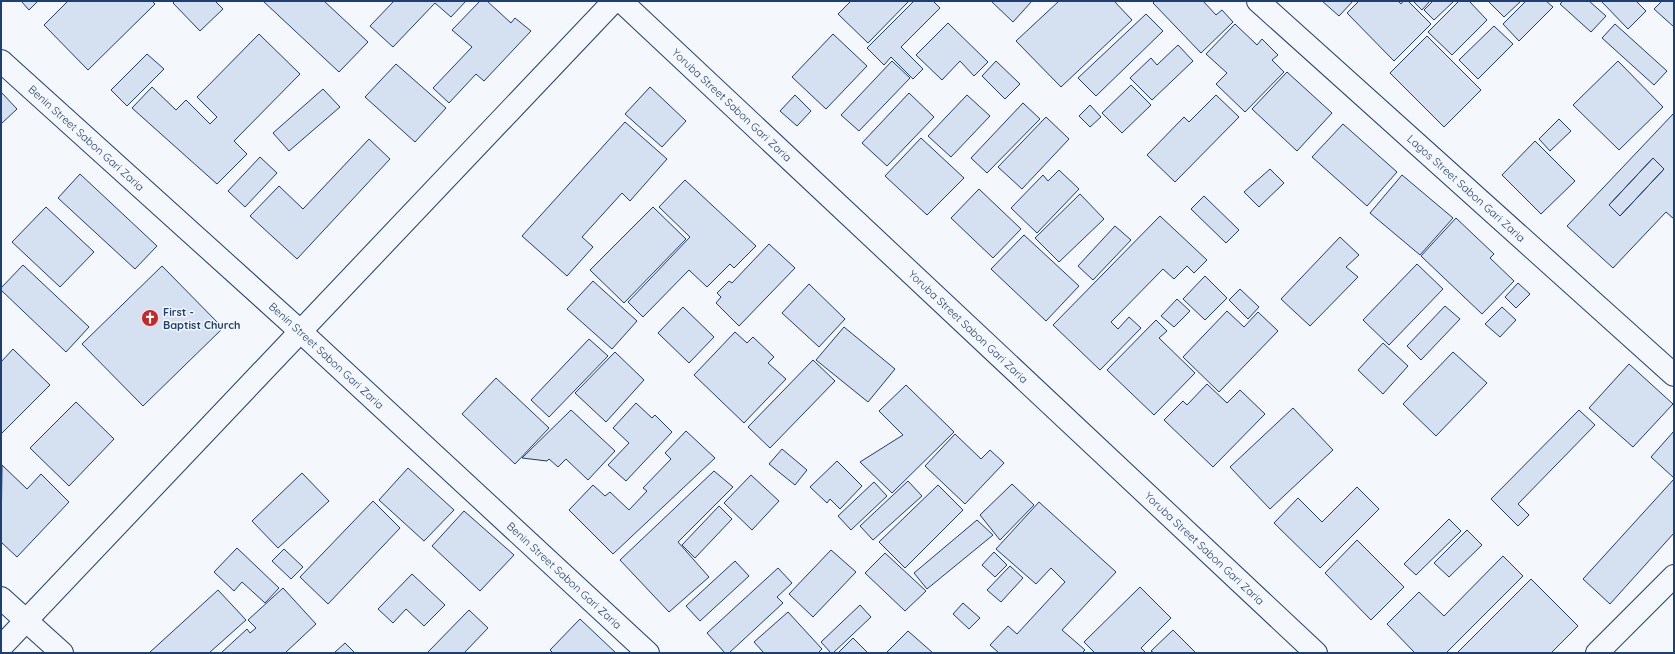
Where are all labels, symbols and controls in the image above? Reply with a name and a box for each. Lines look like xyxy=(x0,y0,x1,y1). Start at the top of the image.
street label: Yoruba Street Sabon Gari Zaria xyxy=(669,45,795,165)
street label: Benin Street Sabon Gari Zaria xyxy=(26,82,147,194)
street label: Lagos Street Sabon Gari Zaria xyxy=(1404,132,1528,245)
street label: Yoruba Street Sabon Gari Zaria xyxy=(905,267,1031,386)
street label: Benin Street Sabon Gari Zaria xyxy=(266,299,387,412)
place label: First - Baptist Church xyxy=(163,305,241,332)
church icon: First - Baptist Church xyxy=(140,308,160,328)
street label: Yoruba Street Sabon Gari Zaria xyxy=(1142,489,1267,608)
street label: Benin Street Sabon Gari Zaria xyxy=(504,519,625,632)

